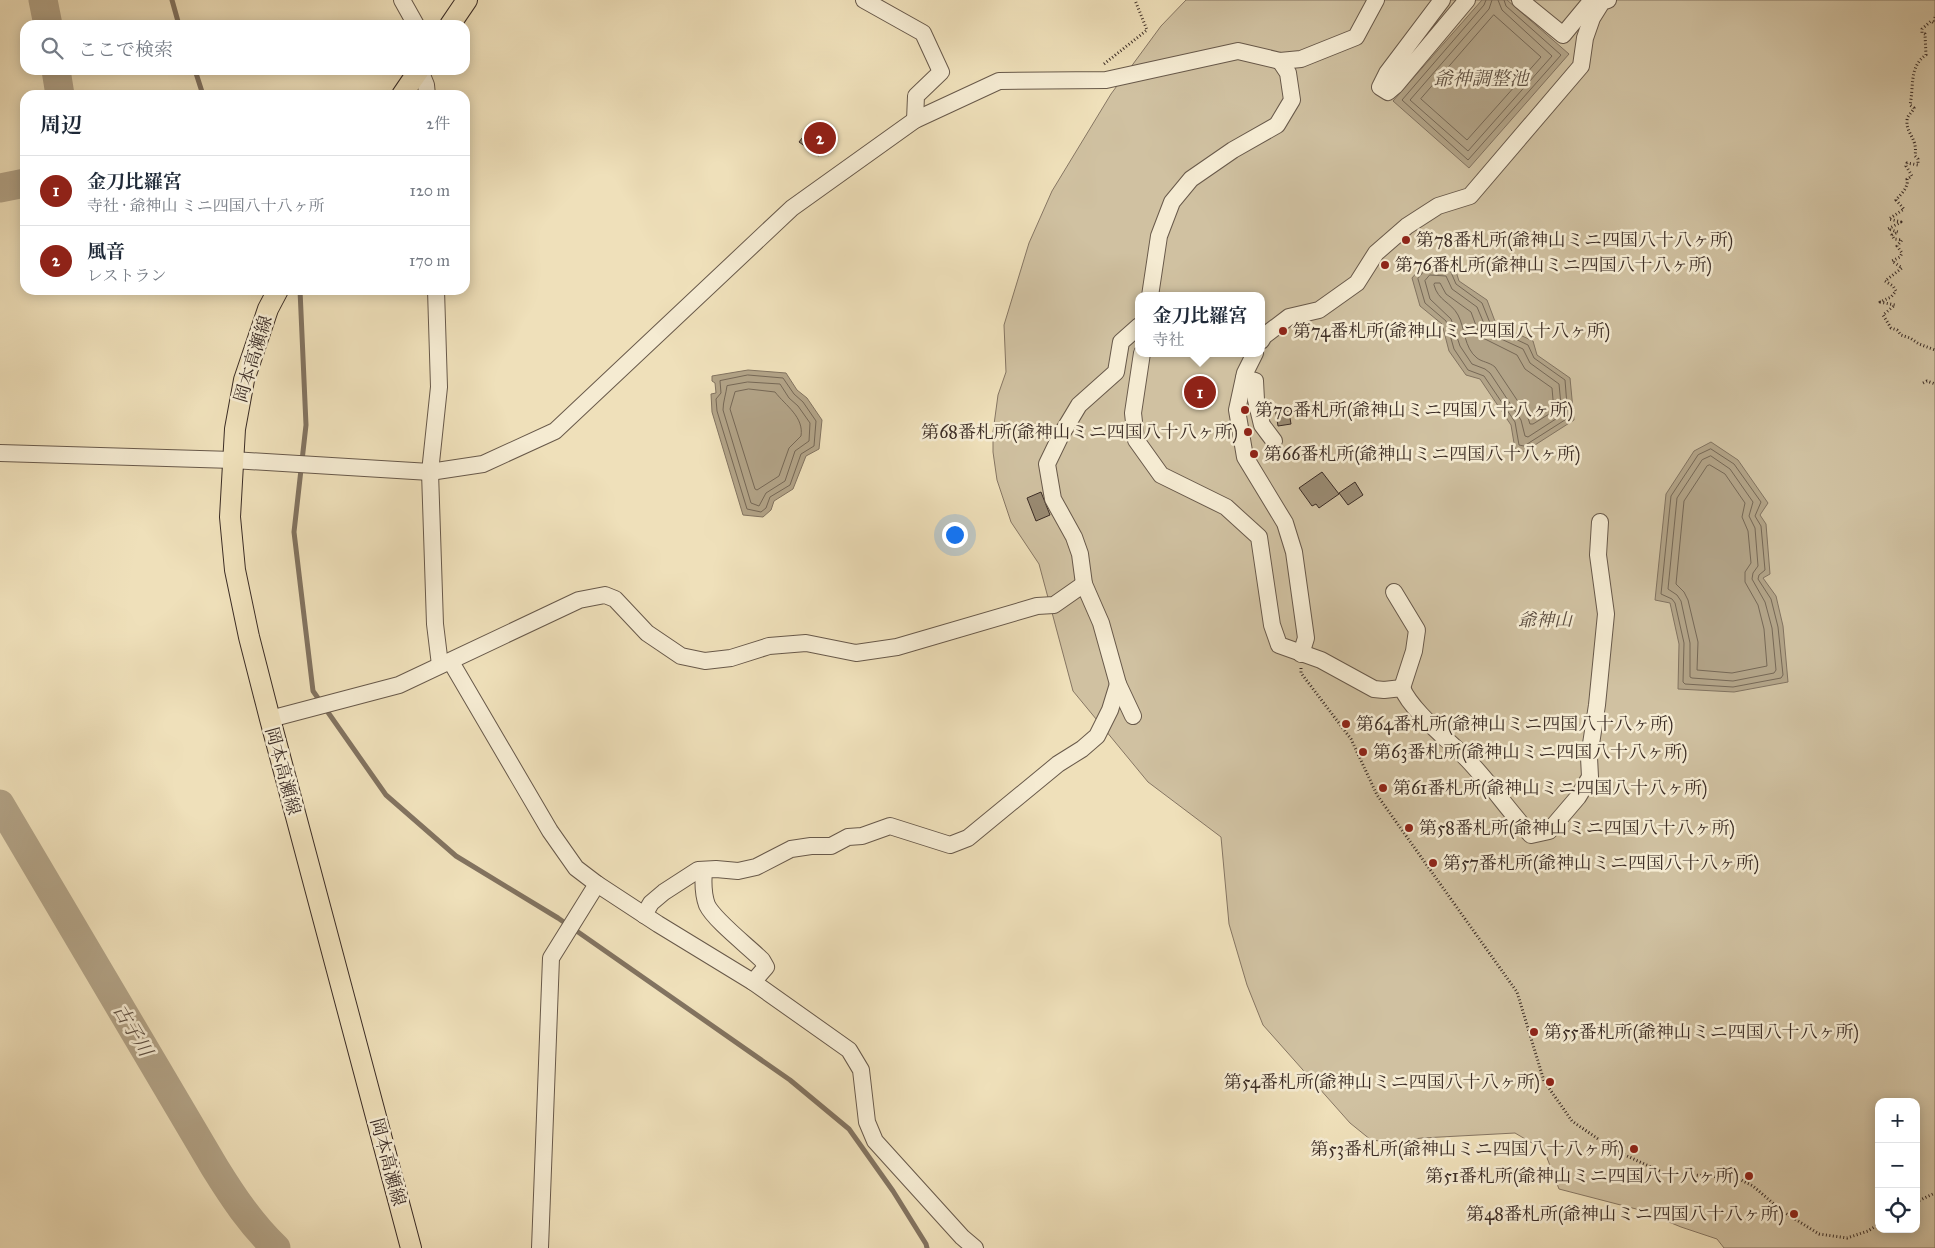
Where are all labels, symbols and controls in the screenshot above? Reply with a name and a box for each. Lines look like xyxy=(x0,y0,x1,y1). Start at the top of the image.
search box xyxy=(20,20,470,75)
icon: search xyxy=(38,34,66,62)
text: ここで検索 xyxy=(78,38,173,61)
water label: 爺神調整池 xyxy=(1433,67,1530,90)
text: 周辺 xyxy=(40,112,82,138)
text: 2件 xyxy=(426,114,450,133)
pin: 2 xyxy=(804,119,836,157)
text: 金刀比羅宮 xyxy=(87,170,182,193)
text: 1 xyxy=(53,181,59,200)
text: 120 m xyxy=(410,181,450,200)
text: 寺社 · 爺神山 ミニ四国八十八ヶ所 xyxy=(87,196,325,215)
place label: 第78番札所(爺神山ミニ四国八十八ヶ所) xyxy=(1416,229,1733,252)
marker: 第78番札所(爺神山ミニ四国八十八ヶ所) xyxy=(1400,234,1412,246)
text: 風音 xyxy=(87,240,125,263)
text: 2 xyxy=(52,251,60,270)
text: 170 m xyxy=(409,251,450,270)
place label: 第76番札所(爺神山ミニ四国八十八ヶ所) xyxy=(1395,254,1712,277)
marker: 第76番札所(爺神山ミニ四国八十八ヶ所) xyxy=(1379,259,1391,271)
text: レストラン xyxy=(87,266,167,285)
popup xyxy=(1135,292,1265,357)
text: 金刀比羅宮 xyxy=(1152,304,1248,327)
street label: 岡本高瀬線 xyxy=(229,313,277,405)
place label: 第74番札所(爺神山ミニ四国八十八ヶ所) xyxy=(1293,320,1610,343)
marker: 第74番札所(爺神山ミニ四国八十八ヶ所) xyxy=(1277,325,1289,337)
text: 寺社 xyxy=(1152,330,1185,349)
pin: 1 xyxy=(1184,373,1216,411)
place label: 第70番札所(爺神山ミニ四国八十八ヶ所) xyxy=(1255,399,1573,422)
marker: 第70番札所(爺神山ミニ四国八十八ヶ所) xyxy=(1239,404,1251,416)
place label: 第68番札所(爺神山ミニ四国八十八ヶ所) xyxy=(921,421,1238,444)
marker: 第68番札所(爺神山ミニ四国八十八ヶ所) xyxy=(1242,426,1254,438)
place label: 第66番札所(爺神山ミニ四国八十八ヶ所) xyxy=(1264,443,1581,466)
marker: 第66番札所(爺神山ミニ四国八十八ヶ所) xyxy=(1248,448,1260,460)
your location xyxy=(942,522,968,548)
park label: 爺神山 xyxy=(1518,609,1574,631)
place label: 第64番札所(爺神山ミニ四国八十八ヶ所) xyxy=(1356,713,1673,736)
marker: 第64番札所(爺神山ミニ四国八十八ヶ所) xyxy=(1340,718,1352,730)
street label: 岡本高瀬線 xyxy=(261,725,305,817)
place label: 第63番札所(爺神山ミニ四国八十八ヶ所) xyxy=(1373,741,1687,764)
marker: 第63番札所(爺神山ミニ四国八十八ヶ所) xyxy=(1357,746,1369,758)
place label: 第61番札所(爺神山ミニ四国八十八ヶ所) xyxy=(1393,777,1707,800)
marker: 第61番札所(爺神山ミニ四国八十八ヶ所) xyxy=(1377,782,1389,794)
place label: 第58番札所(爺神山ミニ四国八十八ヶ所) xyxy=(1419,817,1735,840)
marker: 第58番札所(爺神山ミニ四国八十八ヶ所) xyxy=(1403,822,1415,834)
place label: 第57番札所(爺神山ミニ四国八十八ヶ所) xyxy=(1443,852,1759,875)
marker: 第57番札所(爺神山ミニ四国八十八ヶ所) xyxy=(1427,857,1439,869)
water label: 古子川 xyxy=(108,1000,159,1062)
place label: 第55番札所(爺神山ミニ四国八十八ヶ所) xyxy=(1544,1021,1859,1044)
marker: 第55番札所(爺神山ミニ四国八十八ヶ所) xyxy=(1528,1026,1540,1038)
place label: 第54番札所(爺神山ミニ四国八十八ヶ所) xyxy=(1224,1071,1540,1094)
marker: 第54番札所(爺神山ミニ四国八十八ヶ所) xyxy=(1544,1076,1556,1088)
map controls xyxy=(1875,1098,1920,1233)
button: + xyxy=(1875,1098,1920,1143)
street label: 岡本高瀬線 xyxy=(366,1116,410,1208)
place label: 第53番札所(爺神山ミニ四国八十八ヶ所) xyxy=(1310,1138,1624,1161)
marker: 第53番札所(爺神山ミニ四国八十八ヶ所) xyxy=(1628,1143,1640,1155)
button: − xyxy=(1875,1143,1920,1188)
place label: 第51番札所(爺神山ミニ四国八十八ヶ所) xyxy=(1425,1165,1739,1188)
marker: 第51番札所(爺神山ミニ四国八十八ヶ所) xyxy=(1743,1170,1755,1182)
button: locate xyxy=(1875,1188,1920,1233)
place label: 第48番札所(爺神山ミニ四国八十八ヶ所) xyxy=(1466,1203,1784,1226)
marker: 第48番札所(爺神山ミニ四国八十八ヶ所) xyxy=(1788,1208,1800,1220)

